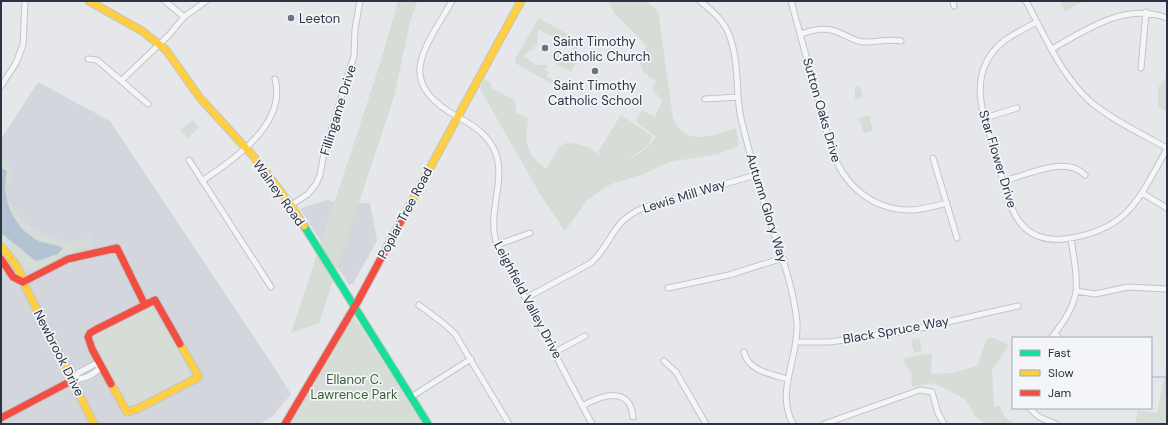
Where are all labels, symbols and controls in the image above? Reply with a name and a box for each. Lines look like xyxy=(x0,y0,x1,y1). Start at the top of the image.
place label: Leeton xyxy=(299,10,340,27)
marker: Leeton xyxy=(286,13,296,23)
place label: Saint Timothy Catholic Church xyxy=(553,33,650,65)
marker: Saint Timothy Catholic Church xyxy=(540,43,550,53)
street label: Sutton Oaks Drive xyxy=(799,56,845,164)
street label: Fillingame Drive xyxy=(316,63,360,157)
marker: Saint Timothy Catholic School xyxy=(590,66,600,76)
place label: Saint Timothy Catholic School xyxy=(548,77,642,109)
street label: Star Flower Drive xyxy=(975,108,1021,210)
street label: Autumn Glory Way xyxy=(742,151,792,265)
street label: Walney Road xyxy=(249,157,309,229)
street label: Poplar Tree Road xyxy=(374,164,436,262)
street label: Lewis Mill Way xyxy=(640,175,728,217)
street label: Leighfield Valley Drive xyxy=(490,238,566,362)
street label: Newbrook Drive xyxy=(30,307,88,399)
street label: Black Spruce Way xyxy=(842,312,950,348)
legend xyxy=(1012,337,1152,409)
text: Fast xyxy=(1048,345,1071,361)
text: Slow xyxy=(1048,365,1074,381)
park label: Ellanor C. Lawrence Park xyxy=(310,371,398,403)
text: Jam xyxy=(1048,385,1071,401)

